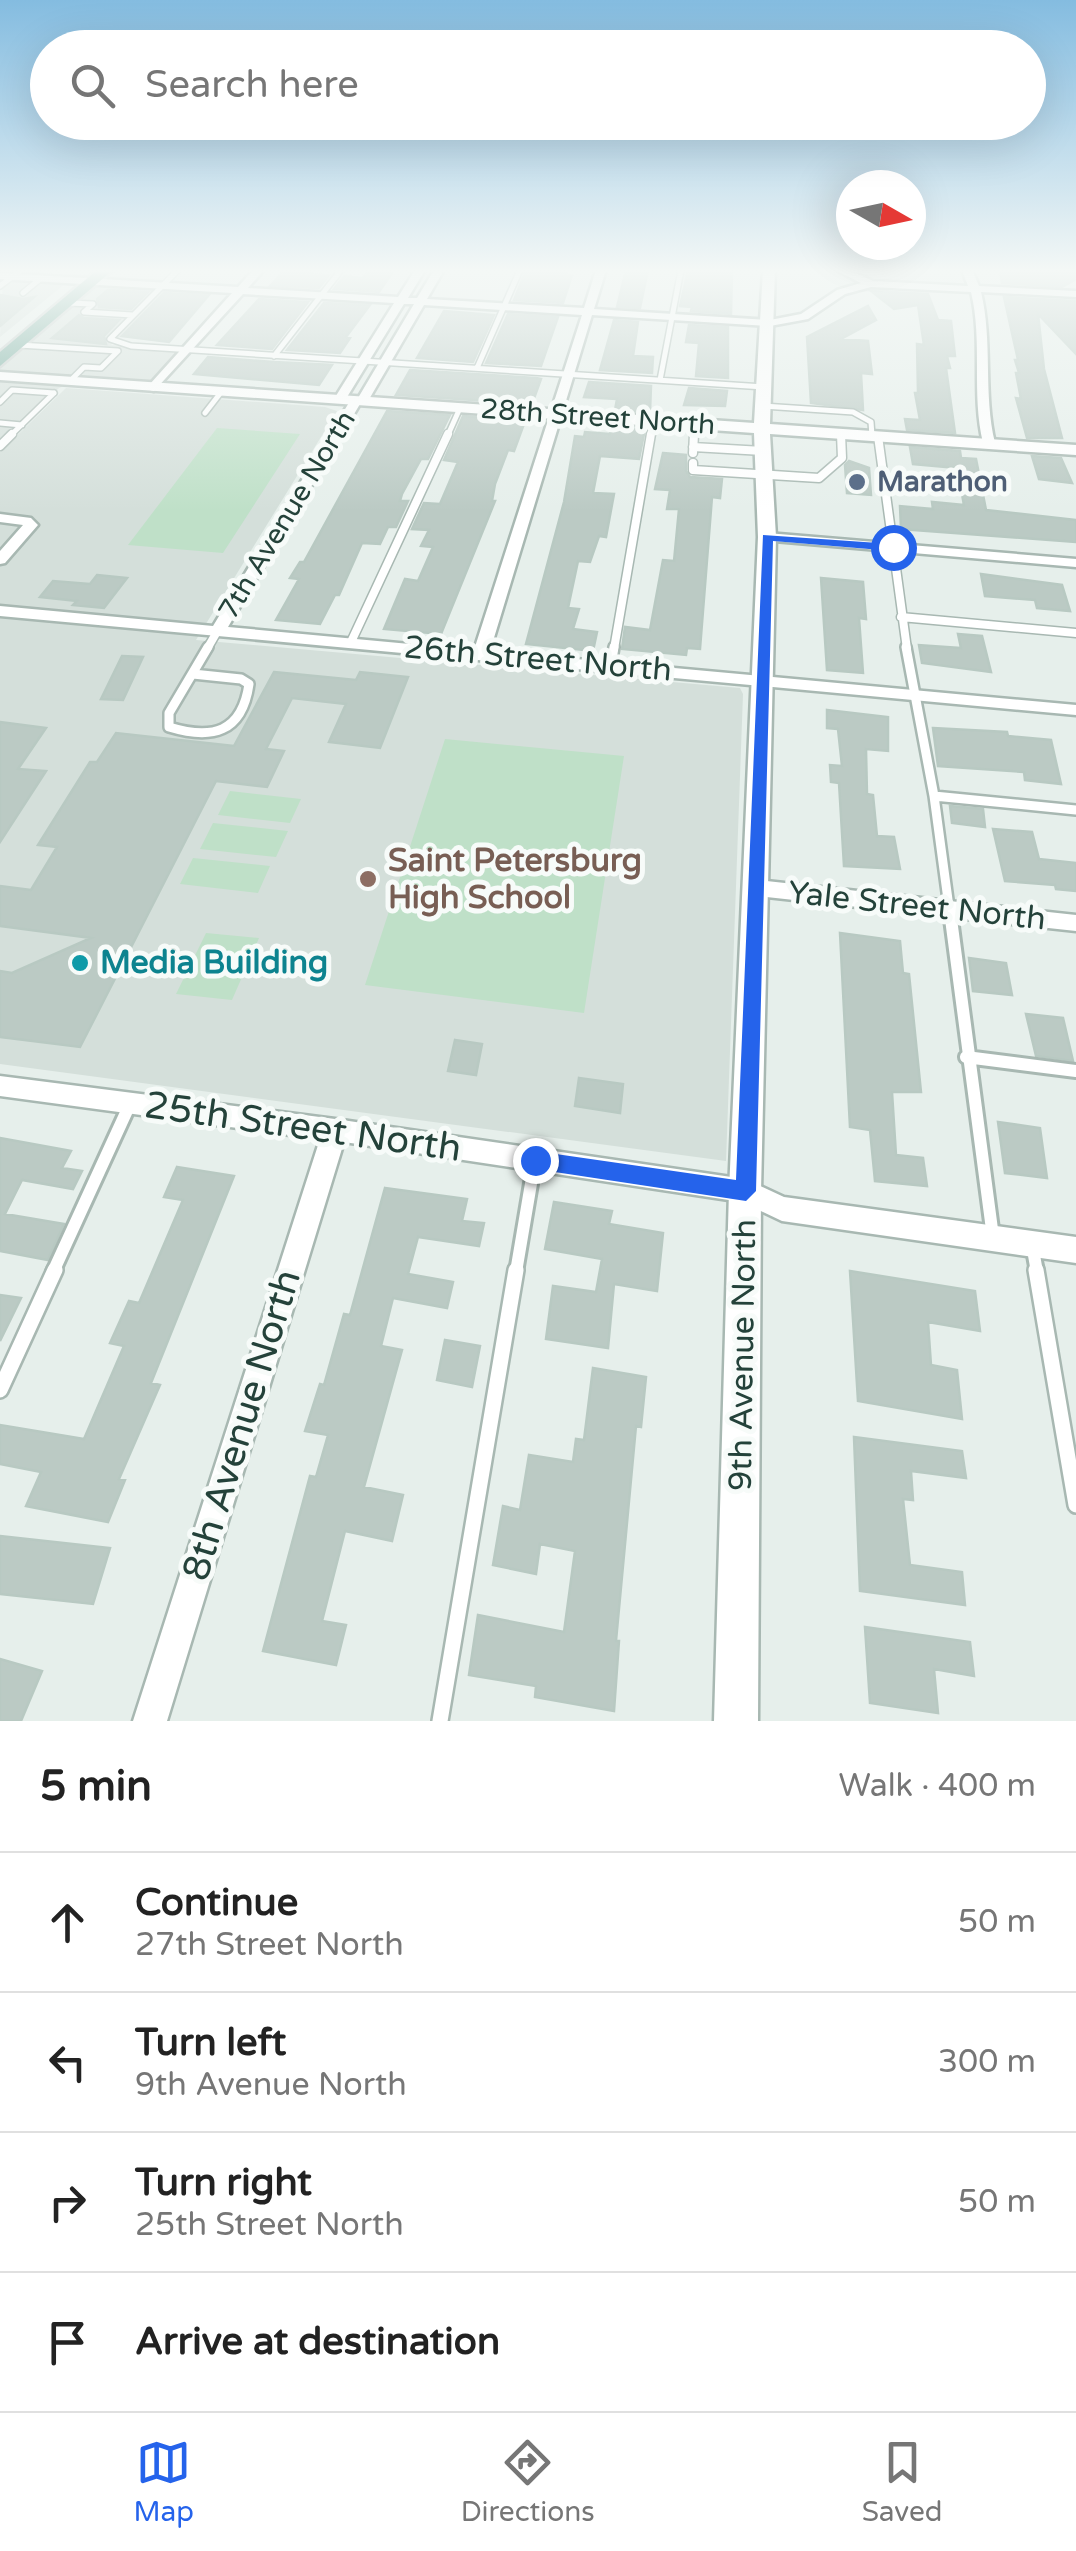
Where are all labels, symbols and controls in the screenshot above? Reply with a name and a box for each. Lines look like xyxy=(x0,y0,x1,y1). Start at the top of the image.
search box xyxy=(30,30,1046,140)
icon: search xyxy=(65,58,120,113)
text: Search here xyxy=(145,62,359,108)
north arrow xyxy=(836,170,926,260)
street label: 28th Street North xyxy=(480,392,716,442)
street label: 7th Avenue North xyxy=(211,404,363,626)
place label: Marathon xyxy=(877,465,1008,499)
marker: Marathon xyxy=(846,471,868,493)
route start xyxy=(871,525,917,571)
street label: 26th Street North xyxy=(403,628,673,690)
place label: Saint Petersburg High School xyxy=(388,842,642,917)
marker: Saint Petersburg High School xyxy=(357,868,379,890)
street label: Yale Street North xyxy=(786,874,1048,938)
place label: Media Building xyxy=(100,944,328,982)
marker: Media Building xyxy=(69,952,91,974)
street label: 25th Street North xyxy=(142,1082,464,1172)
route end xyxy=(513,1138,559,1184)
street label: 9th Avenue North xyxy=(722,1219,764,1491)
street label: 8th Avenue North xyxy=(173,1264,311,1586)
text: 5 min xyxy=(40,1761,152,1812)
text: Walk · 400 m xyxy=(839,1767,1036,1805)
text: Continue xyxy=(135,1880,298,1926)
icon: ahead xyxy=(40,1895,95,1950)
text: 50 m xyxy=(958,1903,1036,1941)
text: 27th Street North xyxy=(135,1926,404,1964)
text: Turn left xyxy=(135,2020,286,2066)
icon: left xyxy=(40,2035,95,2090)
text: 300 m xyxy=(938,2043,1036,2081)
text: 9th Avenue North xyxy=(135,2066,407,2104)
text: Turn right xyxy=(135,2160,312,2206)
icon: right xyxy=(40,2175,95,2230)
text: 50 m xyxy=(958,2183,1036,2221)
text: 25th Street North xyxy=(135,2206,404,2244)
icon: arrive xyxy=(40,2315,95,2370)
text: Arrive at destination xyxy=(135,2319,500,2365)
tab: Map xyxy=(133,2435,194,2529)
tab: Directions xyxy=(461,2435,595,2529)
tab: Saved xyxy=(862,2435,943,2529)

